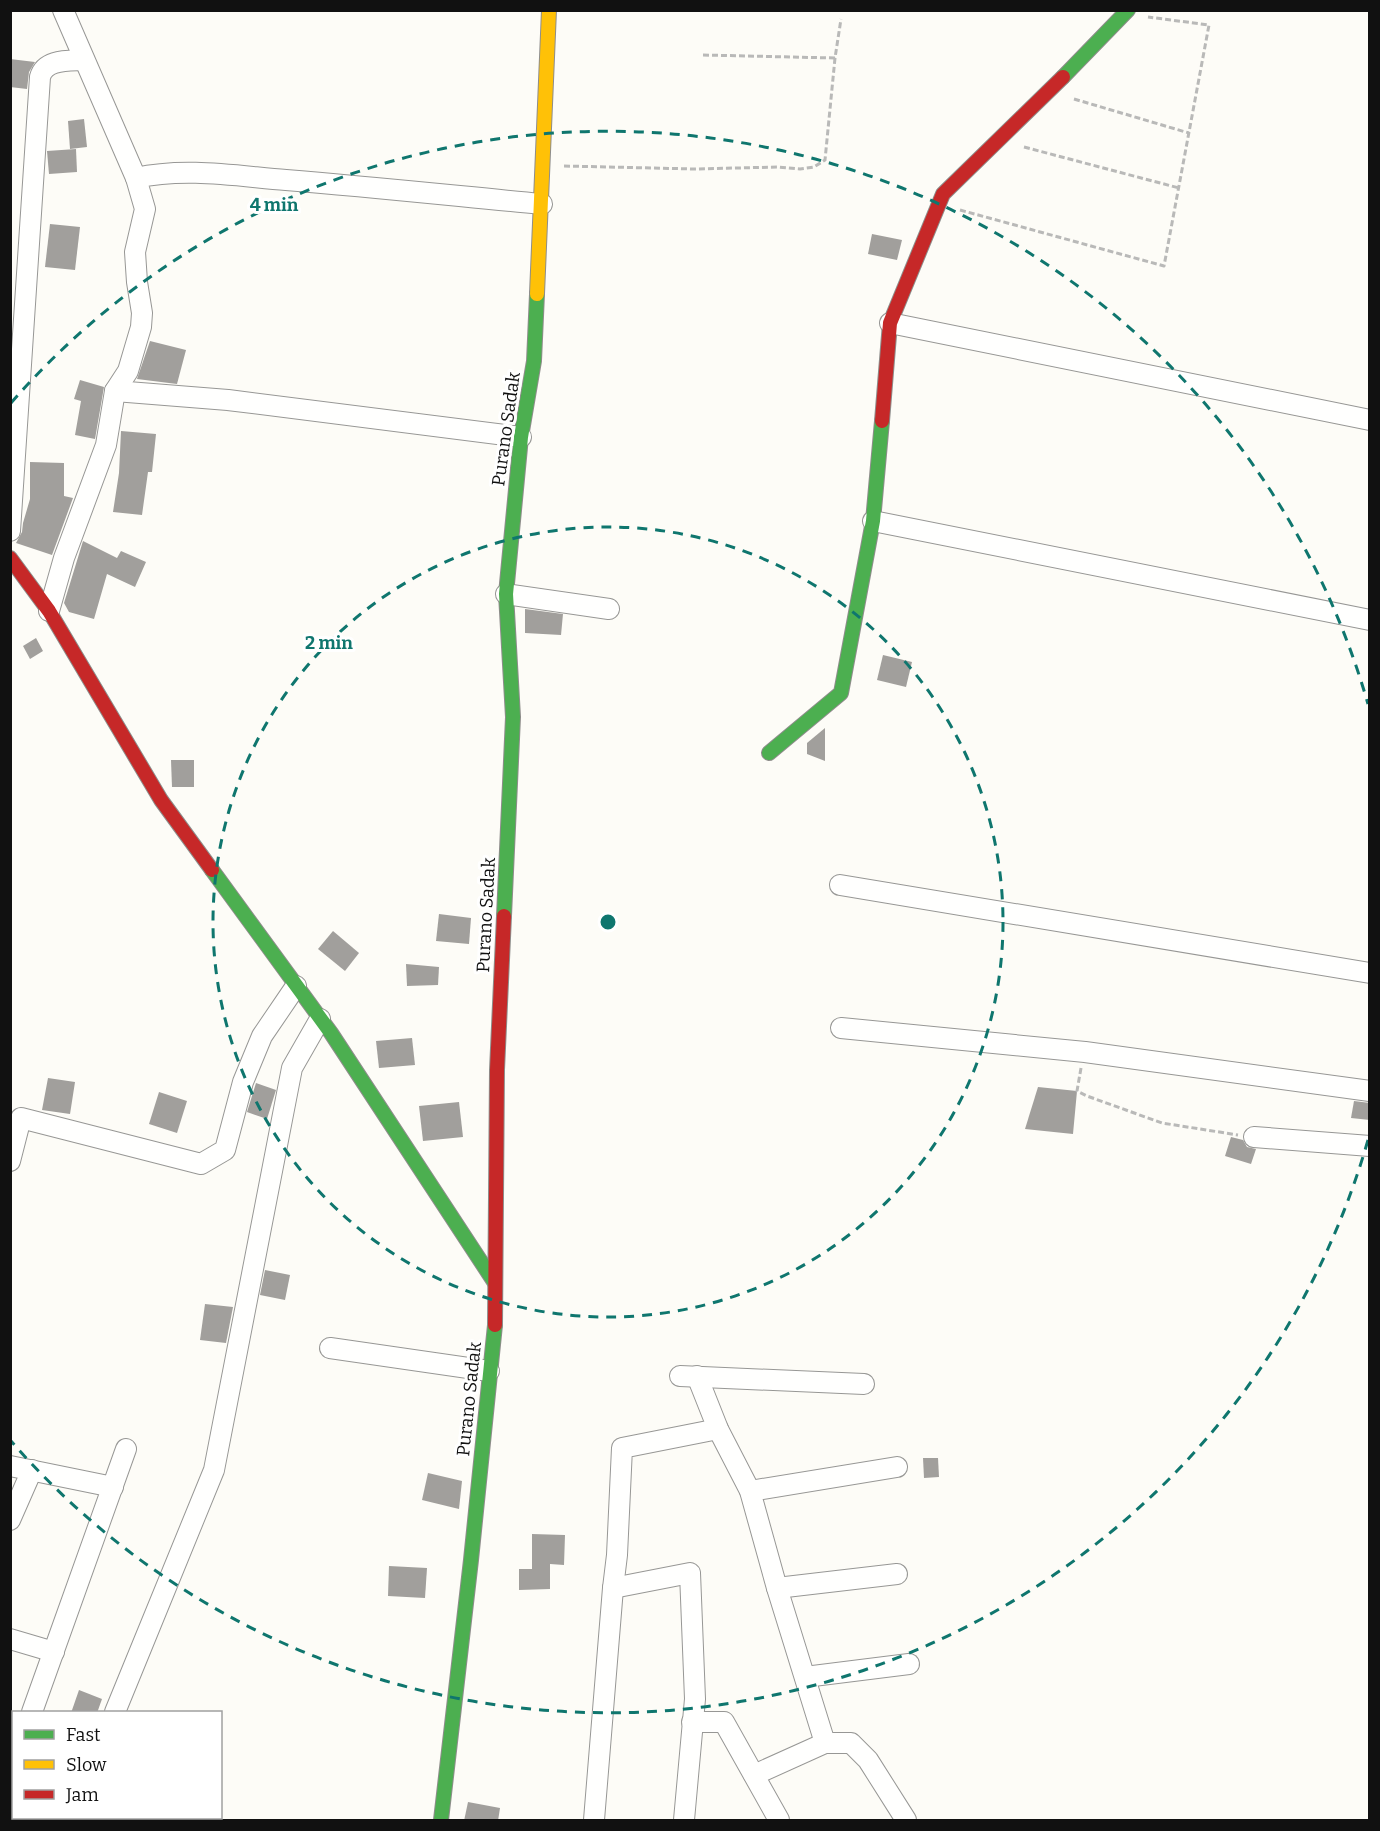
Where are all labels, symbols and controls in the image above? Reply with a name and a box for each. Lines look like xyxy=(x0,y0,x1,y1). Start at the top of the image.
text: 4 min xyxy=(250,194,299,216)
street label: Purano Sadak xyxy=(487,370,525,487)
text: 2 min xyxy=(305,632,353,654)
street label: Purano Sadak xyxy=(472,856,500,973)
centre of rings xyxy=(598,912,618,932)
street label: Purano Sadak xyxy=(452,1340,486,1457)
legend xyxy=(12,1711,222,1819)
text: Fast xyxy=(66,1724,101,1746)
text: Slow xyxy=(66,1754,107,1776)
text: Jam xyxy=(65,1784,99,1806)

